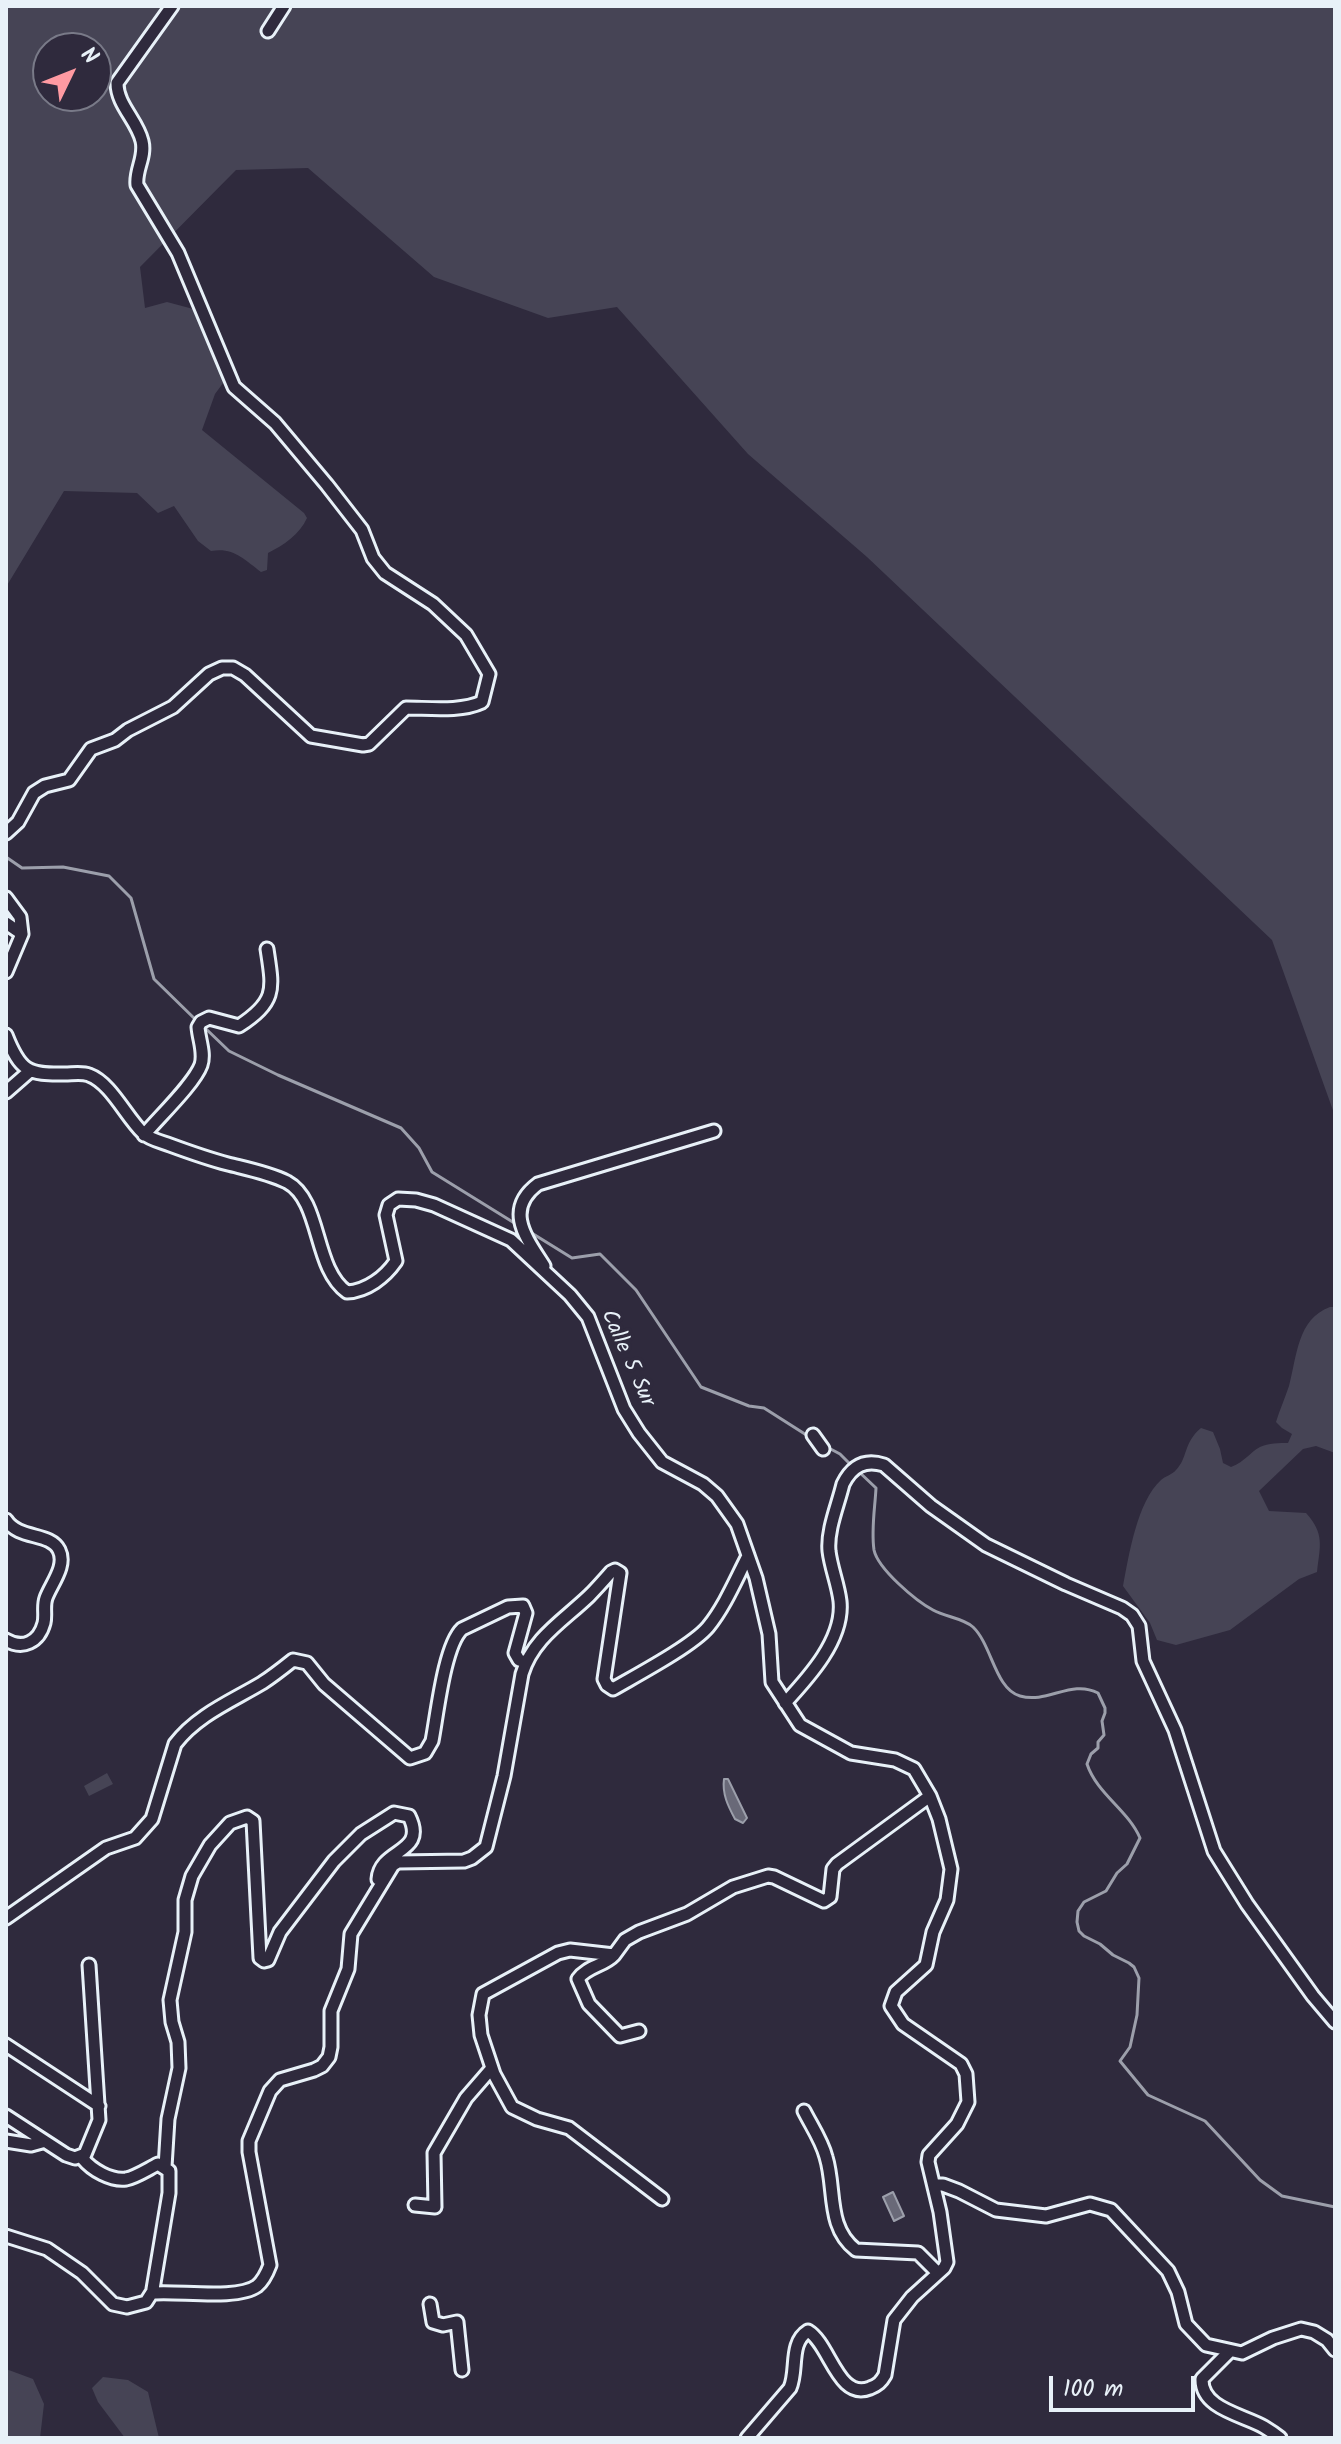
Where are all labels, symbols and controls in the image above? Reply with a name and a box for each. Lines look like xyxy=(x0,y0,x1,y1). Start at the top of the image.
north arrow xyxy=(32,32,112,112)
text: N xyxy=(71,40,106,74)
street label: Calle 5 Sur xyxy=(593,1307,659,1411)
scale bar xyxy=(1053,2360,1199,2410)
text: 100 m xyxy=(1063,2370,1123,2409)

